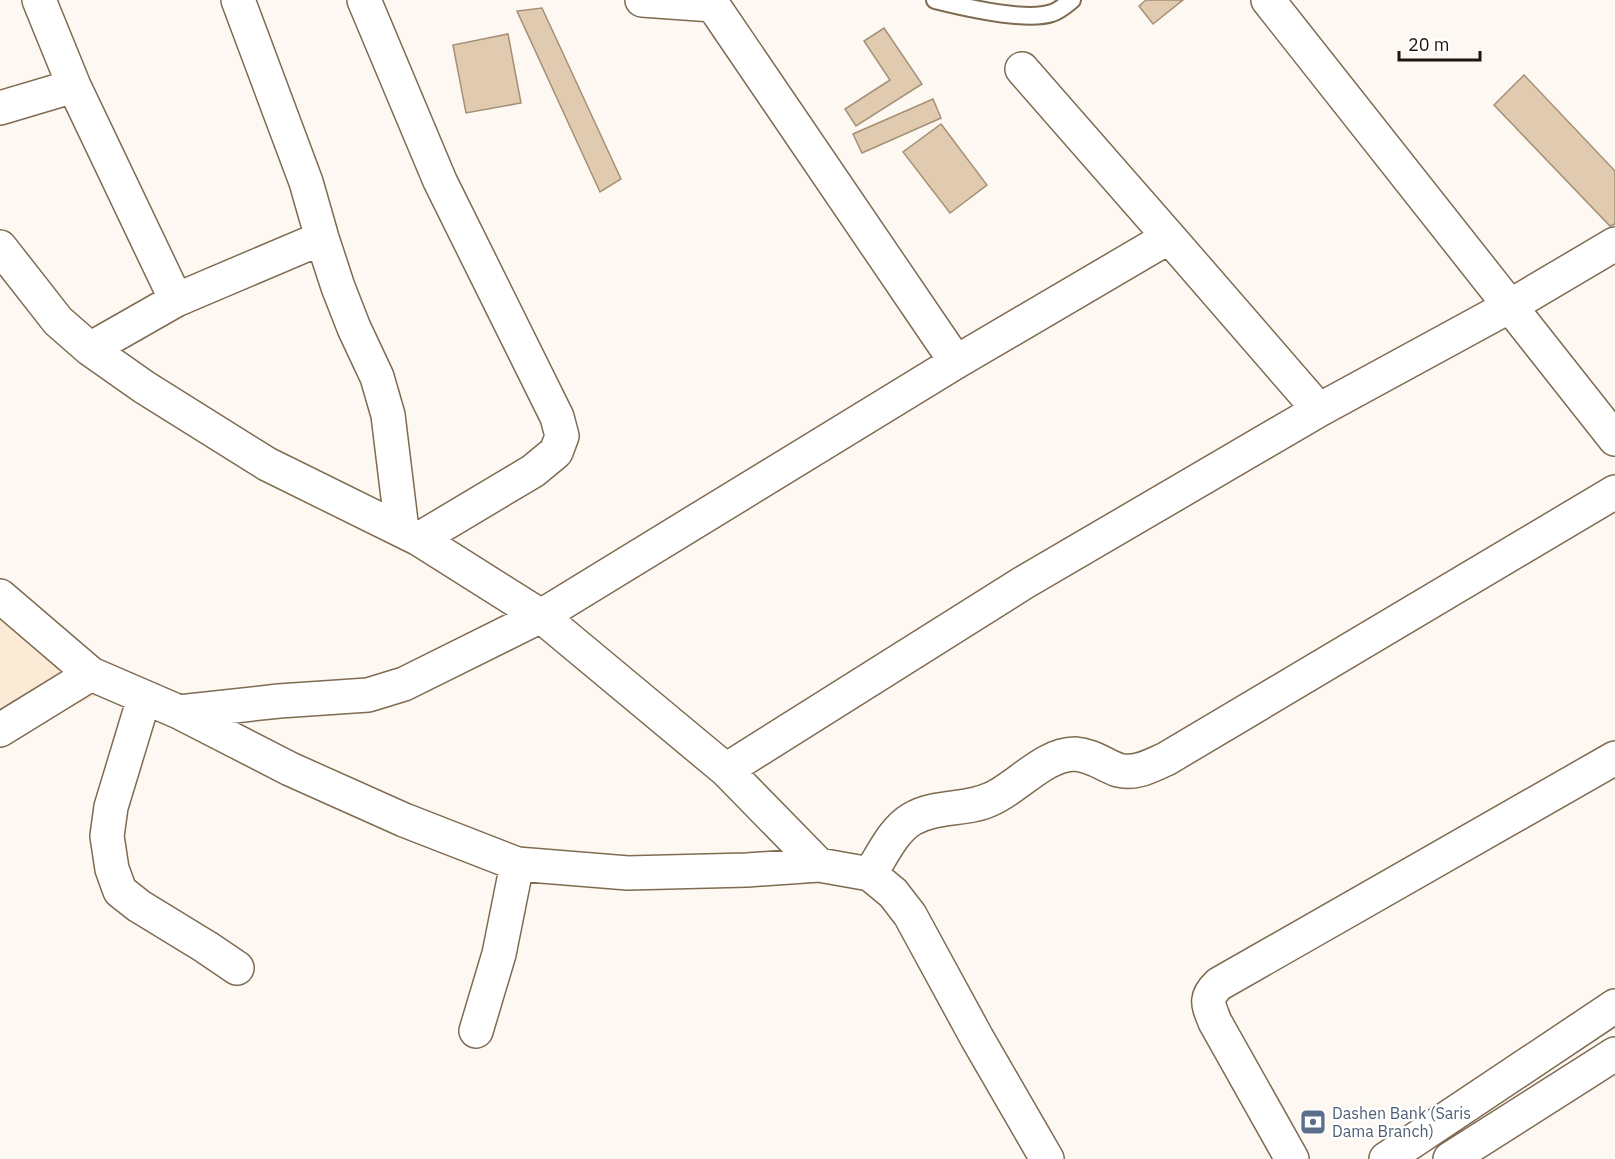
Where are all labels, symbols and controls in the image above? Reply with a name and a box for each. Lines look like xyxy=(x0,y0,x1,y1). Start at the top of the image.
scale bar xyxy=(1399,24,1480,62)
text: 20 m xyxy=(1408,33,1450,56)
place label: Dashen Bank (Saris Dama Branch) xyxy=(1332,1103,1471,1141)
bank icon: Dashen Bank (Saris Dama Branch) xyxy=(1298,1107,1328,1137)

